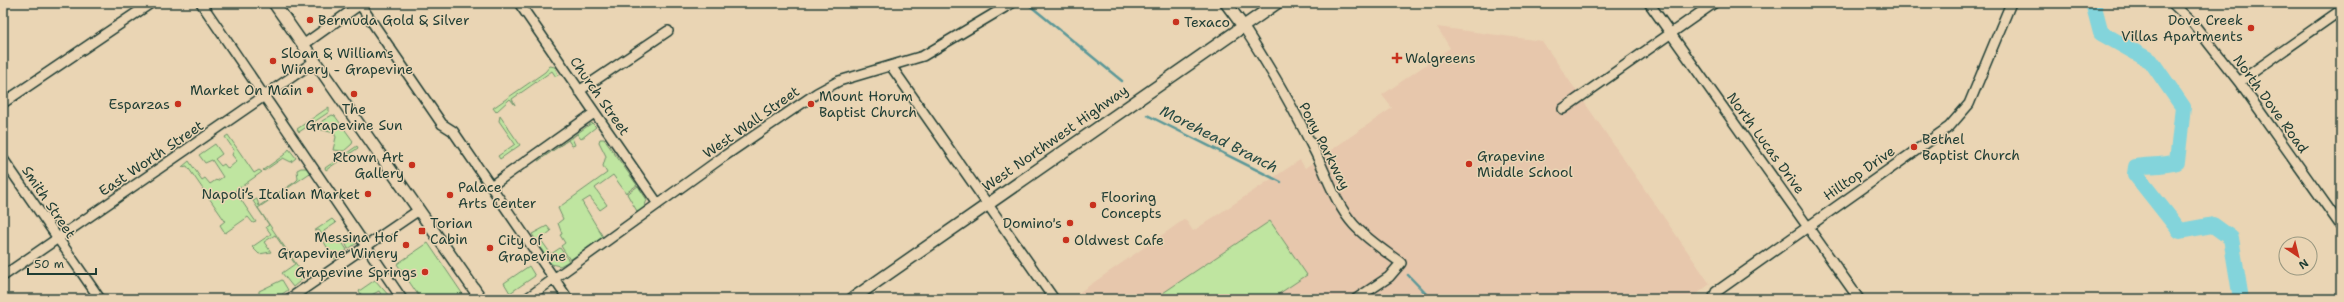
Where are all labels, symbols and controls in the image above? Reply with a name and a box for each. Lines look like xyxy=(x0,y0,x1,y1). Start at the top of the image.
place label: Bermuda Gold & Silver xyxy=(318,11,470,29)
place label: Dove Creek Villas Apartments xyxy=(2121,11,2243,45)
place label: Texaco xyxy=(1184,13,1230,31)
marker: Bermuda Gold & Silver xyxy=(305,15,315,25)
marker: Texaco xyxy=(1171,17,1181,27)
marker: Dove Creek Villas Apartments xyxy=(2246,23,2256,33)
place label: Sloan & Williams Winery - Grapevine xyxy=(281,44,413,78)
place label: Walgreens xyxy=(1405,49,1476,67)
street label: North Dove Road xyxy=(2229,51,2313,157)
street label: Church Street xyxy=(566,53,634,139)
marker: Walgreens xyxy=(1392,53,1402,63)
marker: Sloan & Williams Winery - Grapevine xyxy=(268,56,278,66)
place label: Market On Main xyxy=(190,81,302,99)
street label: West Northwest Highway xyxy=(979,81,1131,195)
street label: West Wall Street xyxy=(699,82,803,162)
marker: Market On Main xyxy=(305,85,315,95)
place label: Mount Horum Baptist Church xyxy=(819,87,917,121)
marker: The Grapevine Sun xyxy=(349,89,359,99)
street label: North Lucas Drive xyxy=(1723,89,1809,197)
place label: Esparzas xyxy=(109,95,170,113)
marker: Esparzas xyxy=(173,99,183,109)
marker: Mount Horum Baptist Church xyxy=(806,99,816,109)
street label: Pony Parkway xyxy=(1295,99,1355,193)
place label: The Grapevine Sun xyxy=(306,100,403,134)
water label: Morehead Branch xyxy=(1157,101,1281,177)
street label: East Worth Street xyxy=(95,116,207,200)
place label: Bethel Baptist Church xyxy=(1922,130,2020,164)
street label: Hilltop Drive xyxy=(1820,142,1898,204)
marker: Bethel Baptist Church xyxy=(1909,142,1919,152)
place label: Grapevine Middle School xyxy=(1477,147,1573,181)
place label: Rtown Art Gallery xyxy=(333,148,404,182)
marker: Grapevine Middle School xyxy=(1464,159,1474,169)
marker: Rtown Art Gallery xyxy=(407,160,417,170)
street label: Smith Street xyxy=(18,162,80,242)
place label: Palace Arts Center xyxy=(458,178,537,212)
place label: Napoli’s Italian Market xyxy=(202,185,360,203)
place label: Flooring Concepts xyxy=(1101,188,1162,222)
marker: Napoli’s Italian Market xyxy=(363,189,373,199)
marker: Palace Arts Center xyxy=(445,190,455,200)
marker: Flooring Concepts xyxy=(1088,200,1098,210)
place label: Torian Cabin xyxy=(430,214,473,248)
place label: Domino's xyxy=(1003,214,1062,232)
marker: Domino's xyxy=(1065,218,1075,228)
marker: Torian Cabin xyxy=(417,226,427,236)
place label: Messina Hof Grapevine Winery xyxy=(277,228,399,262)
place label: City of Grapevine xyxy=(498,231,566,265)
place label: Oldwest Cafe xyxy=(1074,231,1164,249)
marker: Oldwest Cafe xyxy=(1061,235,1071,245)
north arrow xyxy=(2278,236,2318,276)
marker: Messina Hof Grapevine Winery xyxy=(401,240,411,250)
marker: City of Grapevine xyxy=(485,243,495,253)
scale bar xyxy=(28,250,96,276)
text: N xyxy=(2295,255,2311,273)
text: 50 m xyxy=(34,256,64,272)
place label: Grapevine Springs xyxy=(295,263,417,281)
marker: Grapevine Springs xyxy=(420,267,430,277)

